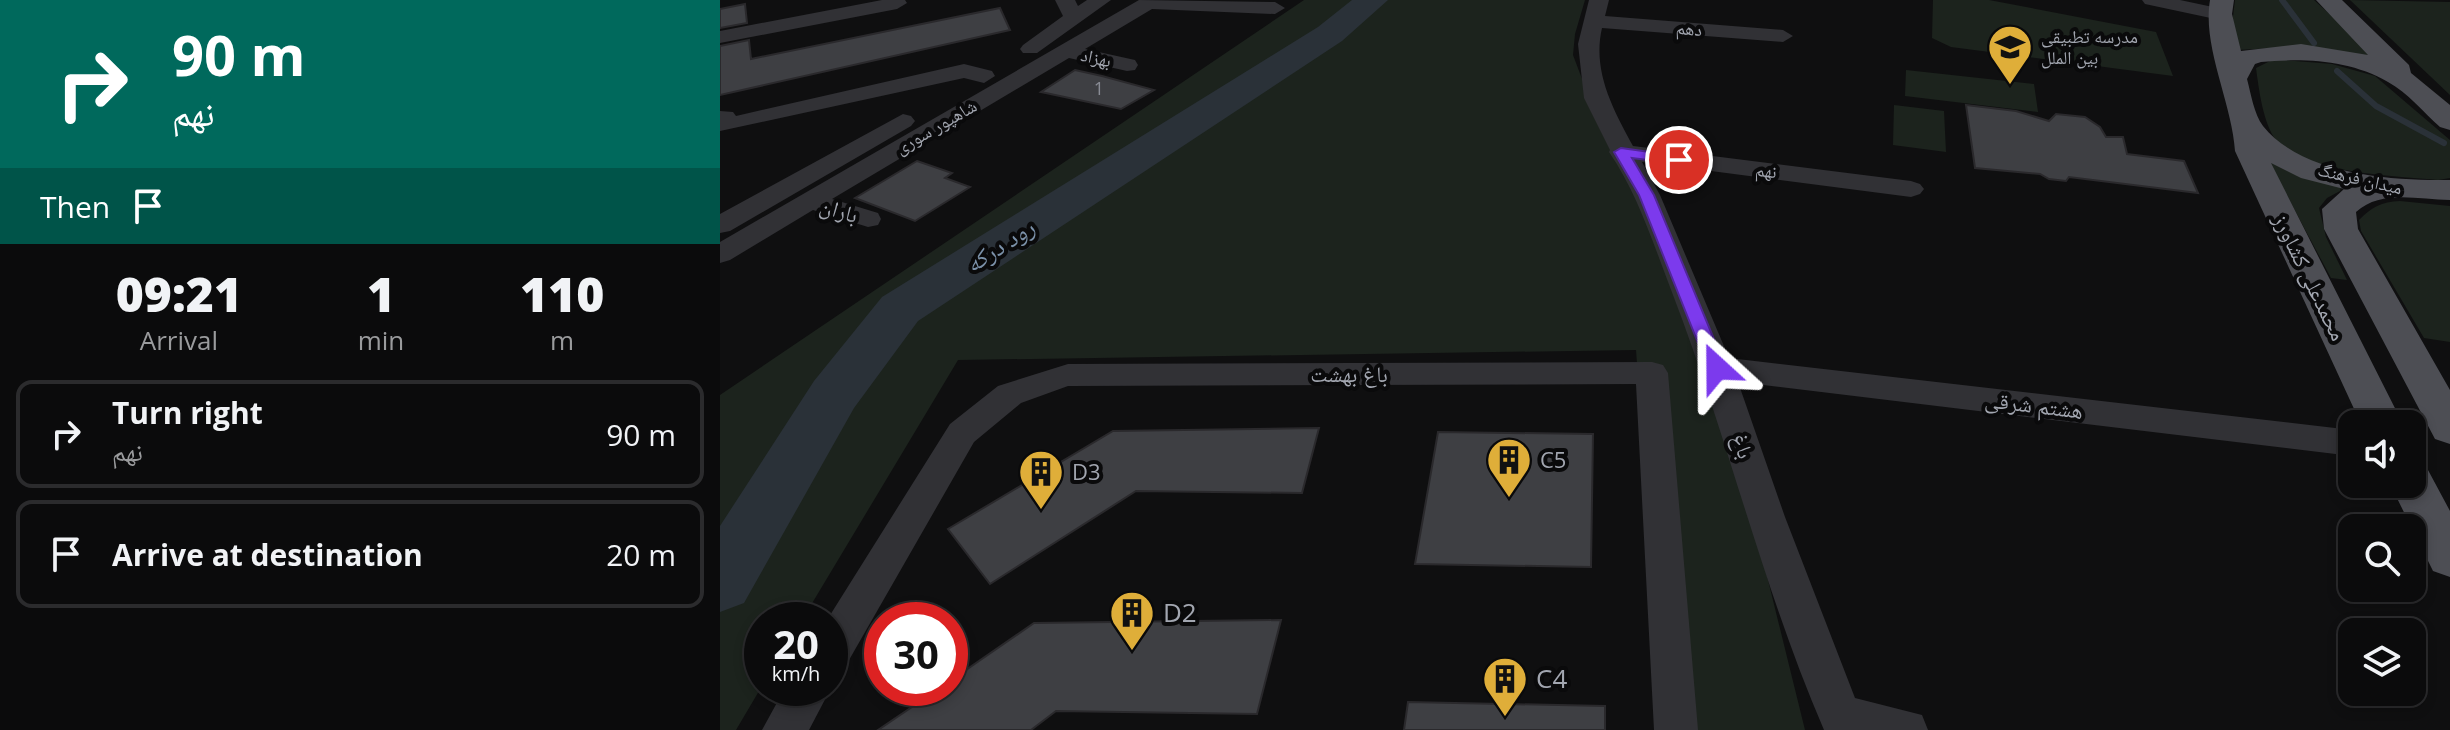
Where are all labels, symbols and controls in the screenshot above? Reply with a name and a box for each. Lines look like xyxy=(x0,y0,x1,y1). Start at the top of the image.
street label: دهم xyxy=(1675,15,1703,42)
text: 90 m xyxy=(172,16,306,92)
school or university icon: مدرسه تطبیقی بین الملل xyxy=(1986,23,2034,86)
place label: مدرسه تطبیقی بین الملل xyxy=(2041,24,2138,69)
icon: right xyxy=(40,32,144,136)
street label: بهزاد xyxy=(1079,42,1114,72)
house number: 1 xyxy=(1094,76,1104,100)
text: نهم xyxy=(172,88,215,137)
street label: شاهپور سوری xyxy=(890,93,981,159)
pin xyxy=(1645,126,1713,194)
icon: arrive xyxy=(1657,138,1701,182)
street label: نهم xyxy=(1754,157,1778,184)
street label: میدان فرهنگ xyxy=(2316,157,2405,199)
icon: arrive xyxy=(126,184,170,228)
text: Then xyxy=(40,186,110,227)
street label: باران xyxy=(817,189,862,229)
street label: محمدعلی کشاورز xyxy=(2267,207,2355,345)
water label: رود درکه xyxy=(958,210,1040,279)
text: 09:21 xyxy=(116,261,242,326)
text: 1 xyxy=(367,261,395,326)
text: 110 xyxy=(520,261,604,326)
text: Arrival xyxy=(140,322,218,358)
text: min xyxy=(358,322,404,358)
text: m xyxy=(550,322,574,358)
position arrow xyxy=(1675,326,1759,410)
street label: باغ بهشت xyxy=(1310,358,1388,388)
street label: هشتم شرقی xyxy=(1983,383,2085,426)
text: Turn right xyxy=(112,392,263,433)
map controls xyxy=(2338,410,2426,706)
button: sound xyxy=(2338,410,2426,498)
icon: right xyxy=(44,412,88,456)
text: 90 m xyxy=(606,414,676,455)
street label: باغ xyxy=(1726,429,1762,462)
text: نهم xyxy=(112,433,143,469)
building icon: C5 xyxy=(1485,436,1533,499)
place label: C5 xyxy=(1540,444,1566,474)
building icon: D3 xyxy=(1017,448,1065,511)
place label: D3 xyxy=(1072,456,1101,486)
button: search xyxy=(2338,514,2426,602)
icon: arrive xyxy=(44,532,88,576)
text: Arrive at destination xyxy=(112,534,423,575)
text: 20 m xyxy=(606,534,676,575)
building icon: D2 xyxy=(1108,589,1156,652)
place label: D2 xyxy=(1163,594,1197,630)
speed limit sign: 30 xyxy=(864,602,968,706)
text: 20 xyxy=(773,616,819,671)
button: layers xyxy=(2338,618,2426,706)
building icon: C4 xyxy=(1481,655,1529,718)
text: km/h xyxy=(772,660,820,687)
place label: C4 xyxy=(1536,660,1567,696)

